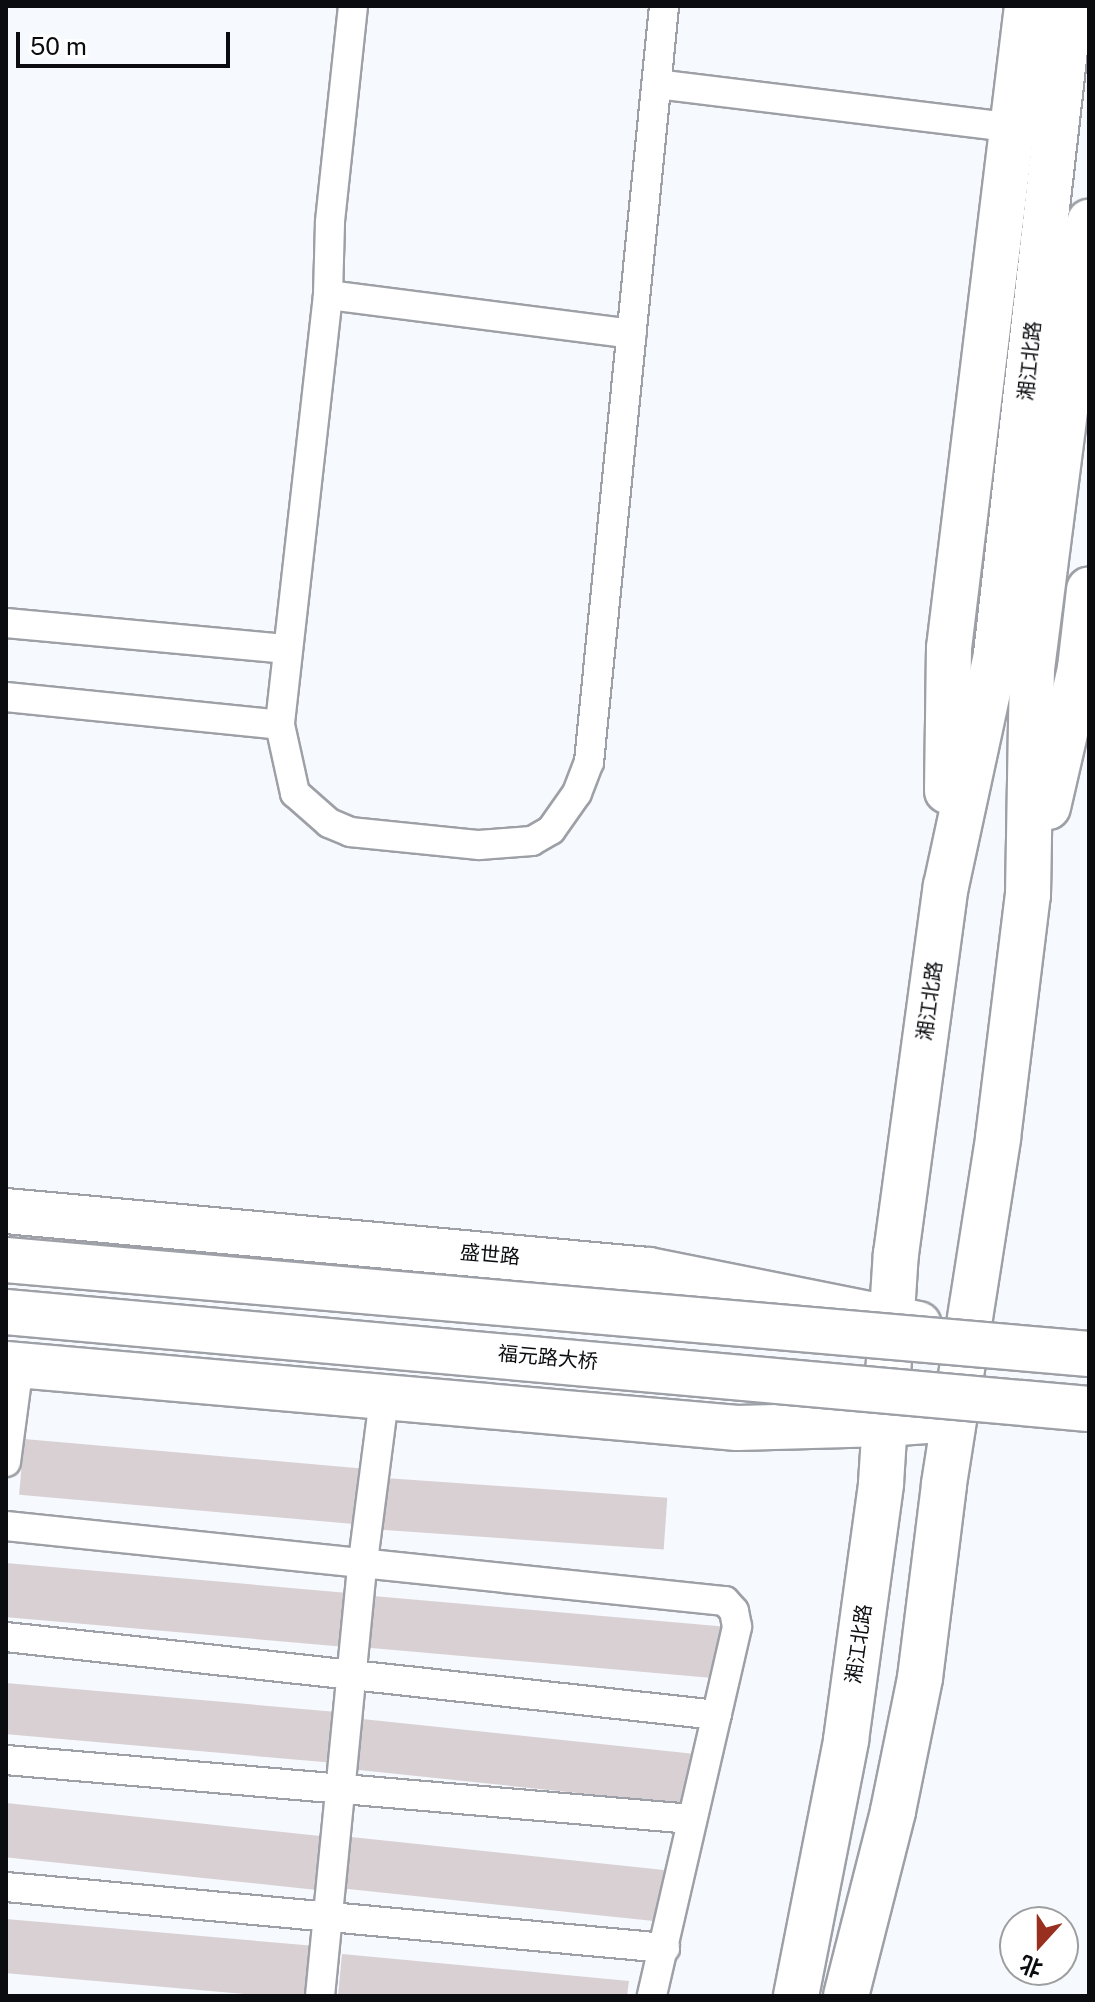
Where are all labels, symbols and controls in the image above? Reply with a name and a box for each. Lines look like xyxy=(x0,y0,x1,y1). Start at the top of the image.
scale bar xyxy=(20,16,234,66)
text: 50 m xyxy=(30,32,87,60)
street label: 湘江北路 xyxy=(1014,320,1046,402)
street label: 湘江北路 xyxy=(913,960,947,1042)
street label: 盛世路 xyxy=(459,1240,521,1270)
street label: 福元路大桥 xyxy=(497,1342,599,1374)
street label: 湘江北路 xyxy=(842,1603,876,1685)
north arrow xyxy=(999,1906,1079,1986)
text: 北 xyxy=(1016,1950,1046,1983)

